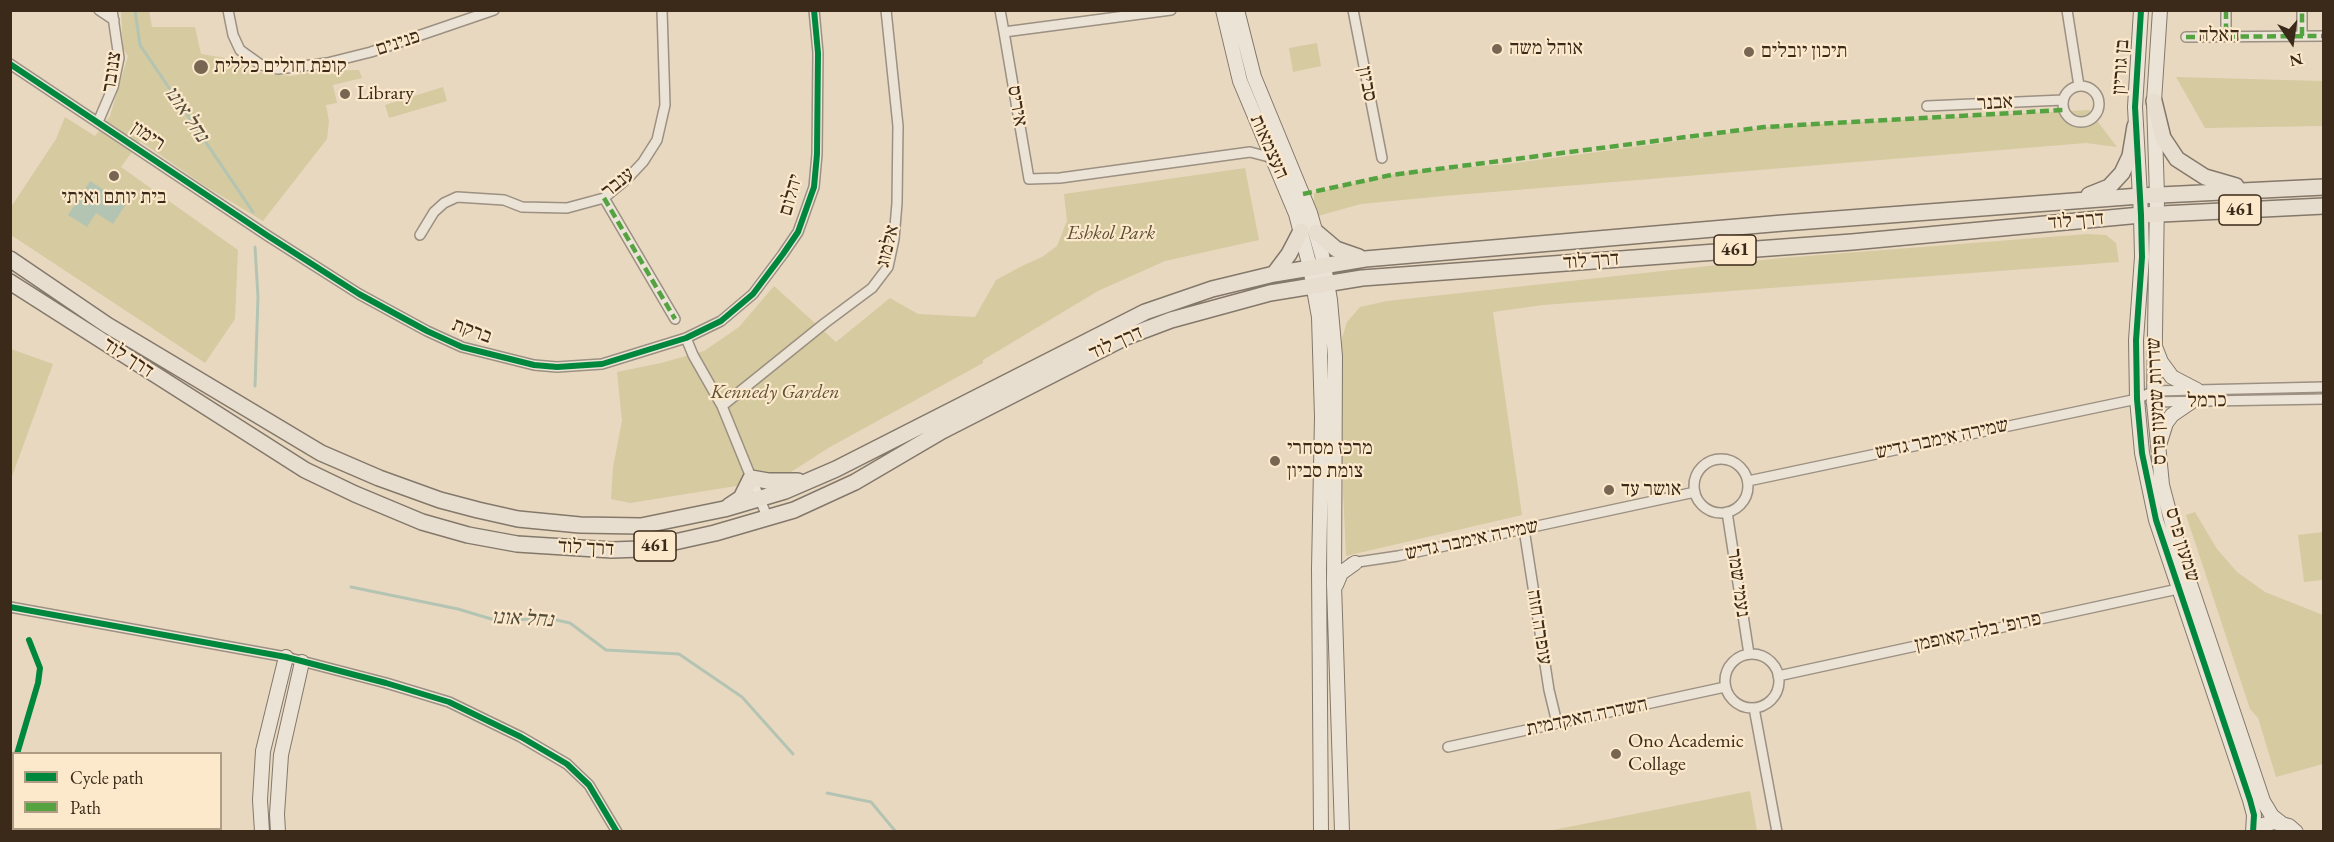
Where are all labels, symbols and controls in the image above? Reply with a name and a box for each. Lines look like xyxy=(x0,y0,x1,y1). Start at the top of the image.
north arrow xyxy=(2262,12,2322,72)
street label: האלה xyxy=(2198,24,2240,48)
street label: פנינים xyxy=(373,25,423,61)
place label: אוהל משה xyxy=(1509,37,1583,61)
street label: בן גוריון xyxy=(2107,38,2135,96)
place label: תיכון יובלים xyxy=(1761,40,1848,64)
marker: אוהל משה xyxy=(1490,42,1504,56)
marker: תיכון יובלים xyxy=(1742,45,1756,59)
text: N xyxy=(2287,48,2305,72)
street label: צנובר xyxy=(97,50,127,94)
place label: קופת חולים כללית xyxy=(214,55,347,79)
marker: קופת חולים כללית xyxy=(192,58,210,76)
street label: סביון xyxy=(1352,64,1382,104)
water label: נחל אונו xyxy=(158,81,214,147)
place label: Library xyxy=(357,82,414,106)
street label: איריס xyxy=(1002,84,1032,128)
marker: Library xyxy=(338,87,352,101)
street label: אבנר xyxy=(1976,90,2014,116)
street label: העצמאות xyxy=(1244,111,1294,183)
street label: רימון xyxy=(126,116,170,156)
street label: ענבר xyxy=(597,163,639,203)
marker: בית יותם ואיתי xyxy=(107,169,121,183)
street label: יהלום xyxy=(774,172,808,218)
place label: בית יותם ואיתי xyxy=(62,186,166,210)
road number: 461 xyxy=(2219,195,2261,225)
street label: דרך לוד xyxy=(2047,207,2105,235)
street label: אלמוג xyxy=(871,222,905,270)
park label: Eshkol Park xyxy=(1067,222,1155,246)
road number: 461 xyxy=(1714,235,1756,265)
street label: דרך לוד xyxy=(1562,247,1620,275)
street label: ברקת xyxy=(449,313,495,349)
street label: דרך לוד xyxy=(1085,321,1147,365)
street label: דרך לוד xyxy=(98,333,158,383)
street label: שדרות שמעון פרס xyxy=(2142,337,2172,465)
park label: Kennedy Garden xyxy=(710,381,840,405)
street label: כרמל xyxy=(2187,389,2227,413)
street label: שמירה אימבר גדיש xyxy=(1873,413,2011,465)
place label: מרכז מסחרי צומת סביון xyxy=(1287,437,1373,484)
marker: מרכז מסחרי צומת סביון xyxy=(1268,454,1282,468)
place label: אושר עד xyxy=(1621,478,1681,502)
marker: אושר עד xyxy=(1602,483,1616,497)
street label: שמעון פרס xyxy=(2159,505,2205,585)
street label: שמירה אימבר גדיש xyxy=(1403,514,1541,566)
road number: 461 xyxy=(634,531,676,561)
street label: דרך לוד xyxy=(557,535,615,561)
street label: נעמי שמר xyxy=(1721,547,1755,619)
street label: עופרה חזה xyxy=(1521,588,1557,666)
water label: נחל אונו xyxy=(490,605,554,633)
street label: פרופ' בלה קאופמן xyxy=(1913,607,2043,657)
street label: השדרה האקדמית xyxy=(1524,692,1650,742)
place label: Ono Academic Collage xyxy=(1628,730,1744,777)
marker: Ono Academic Collage xyxy=(1609,747,1623,761)
legend xyxy=(12,752,222,830)
text: Cycle path xyxy=(70,766,144,789)
text: Path xyxy=(70,796,101,819)

